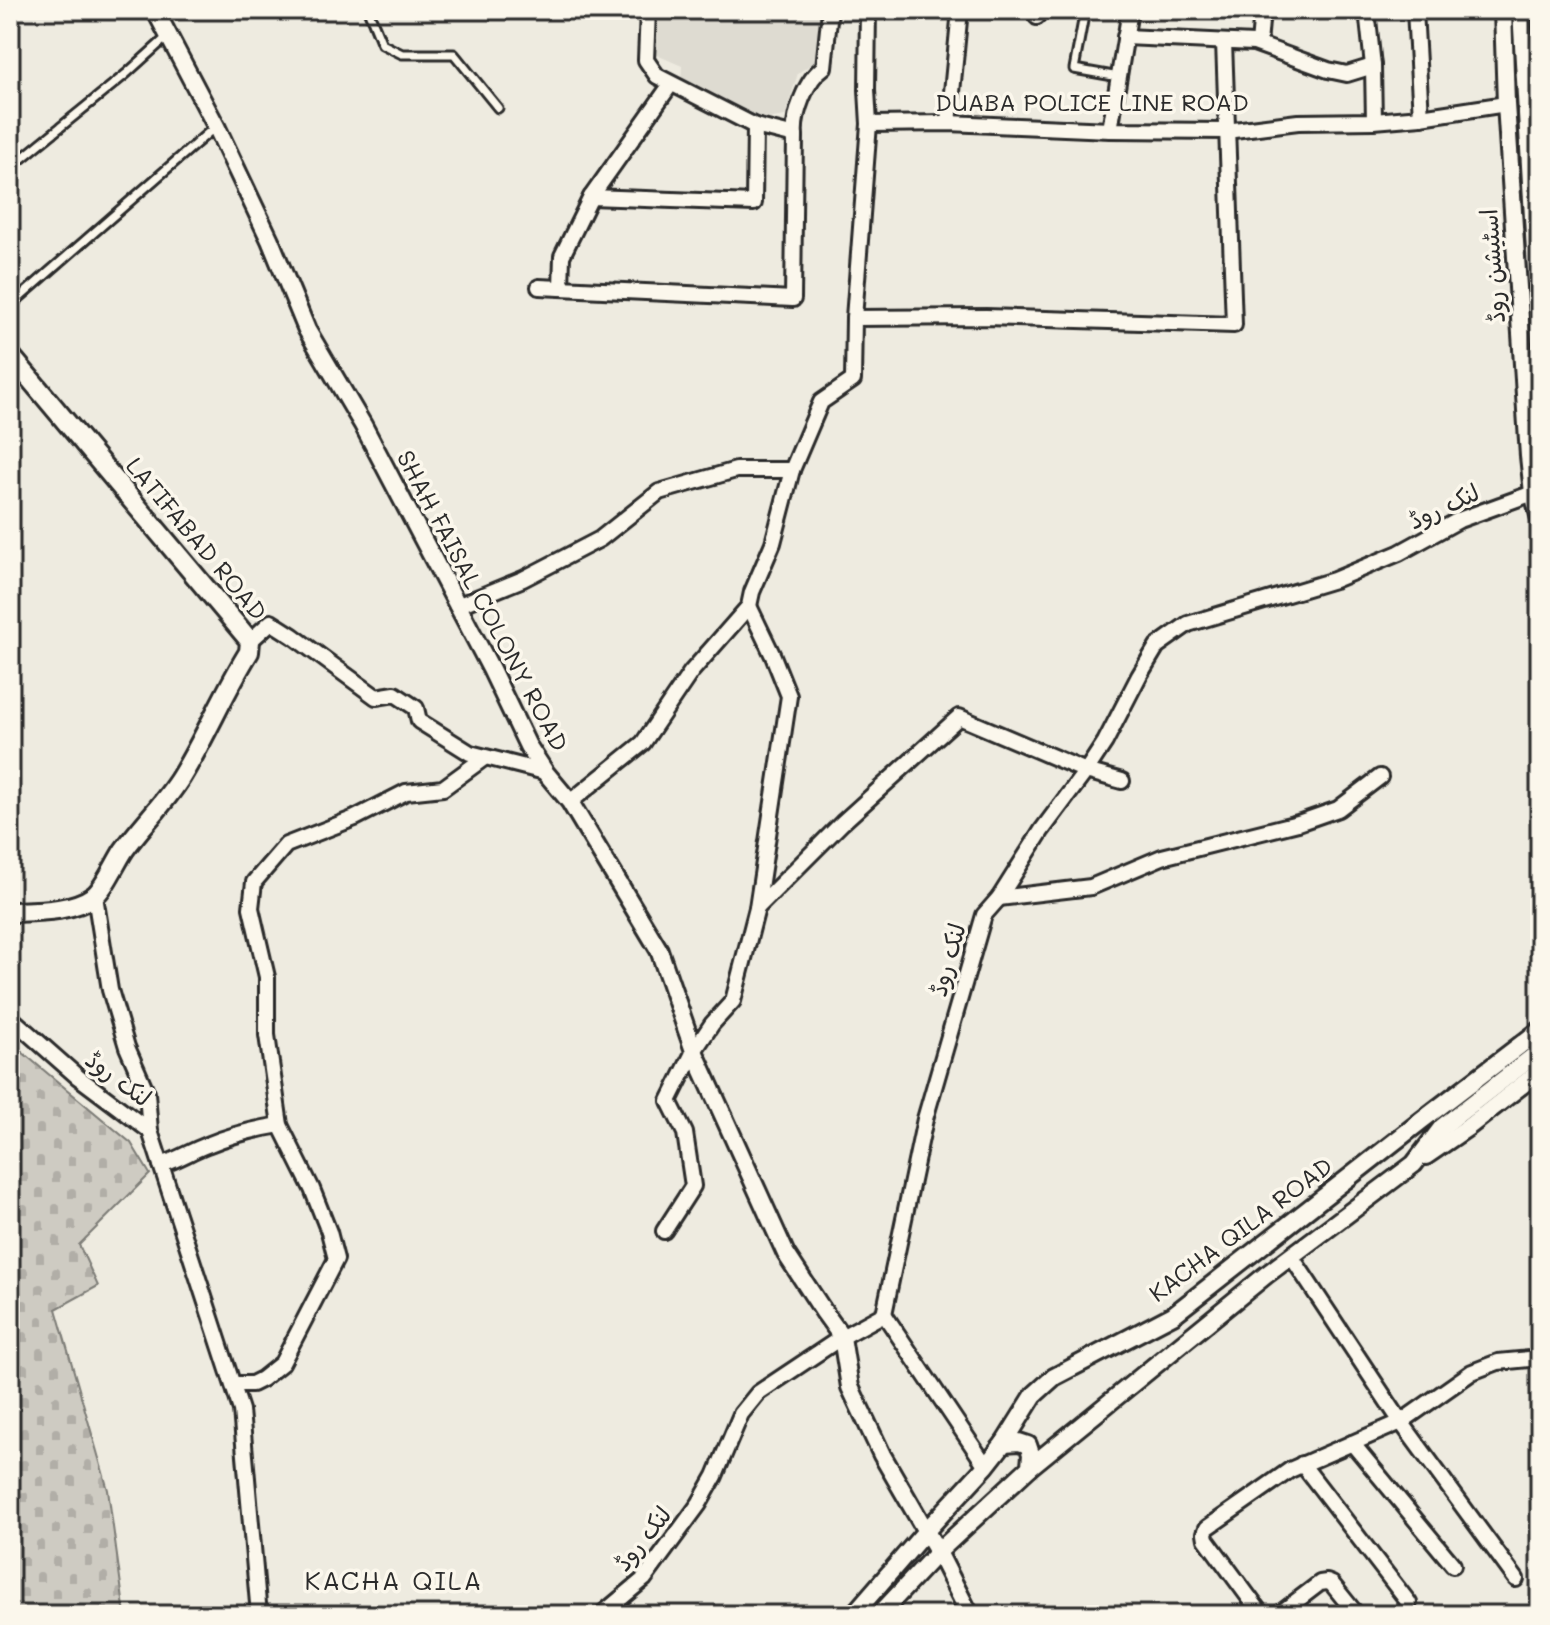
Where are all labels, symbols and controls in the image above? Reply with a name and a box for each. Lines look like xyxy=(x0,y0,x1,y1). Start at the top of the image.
street label: DUABA POLICE LINE ROAD xyxy=(935,86,1249,117)
street label: اسٹیشن روڈ xyxy=(1472,208,1511,324)
street label: SHAH FAISAL COLONY ROAD xyxy=(391,444,576,756)
street label: LATIFABAD ROAD xyxy=(120,450,274,626)
street label: لنک روڈ xyxy=(1403,476,1484,535)
street label: لنک روڈ xyxy=(921,919,972,1000)
street label: لنک روڈ xyxy=(80,1043,158,1113)
street label: KACHA QILA ROAD xyxy=(1142,1150,1338,1308)
street label: لنک روڈ xyxy=(606,1499,677,1577)
district label: KACHA QILA xyxy=(305,1563,484,1597)

